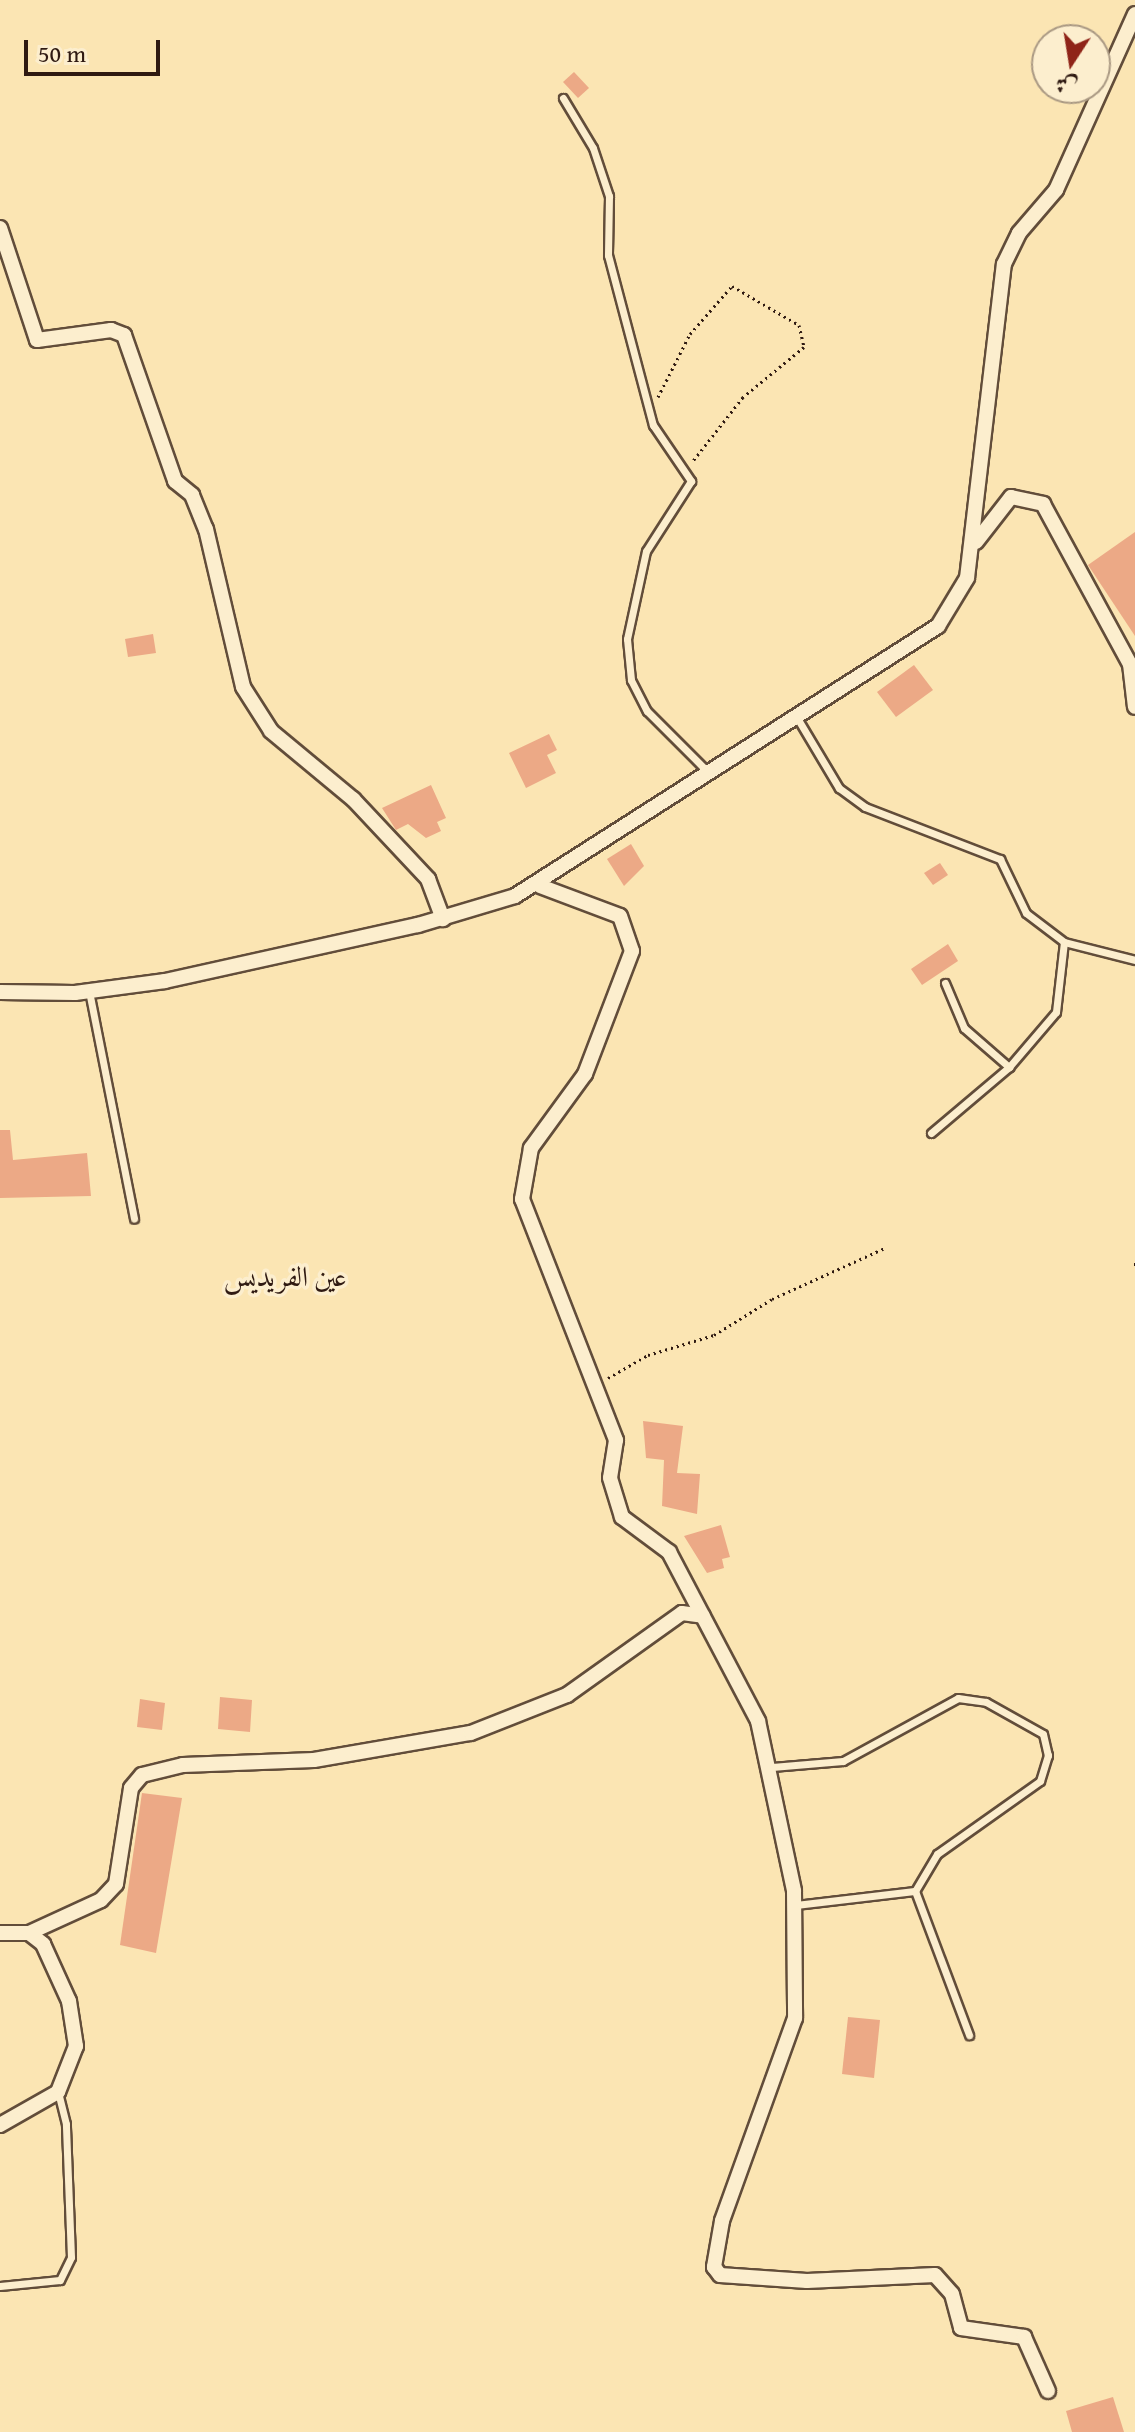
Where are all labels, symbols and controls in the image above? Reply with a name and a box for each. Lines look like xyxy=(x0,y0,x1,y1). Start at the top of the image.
scale bar xyxy=(28,24,164,74)
north arrow xyxy=(1031,24,1111,104)
text: 50 m xyxy=(38,36,86,71)
text: ش xyxy=(1052,68,1080,103)
district label: عين الفريديس xyxy=(223,1259,347,1293)

